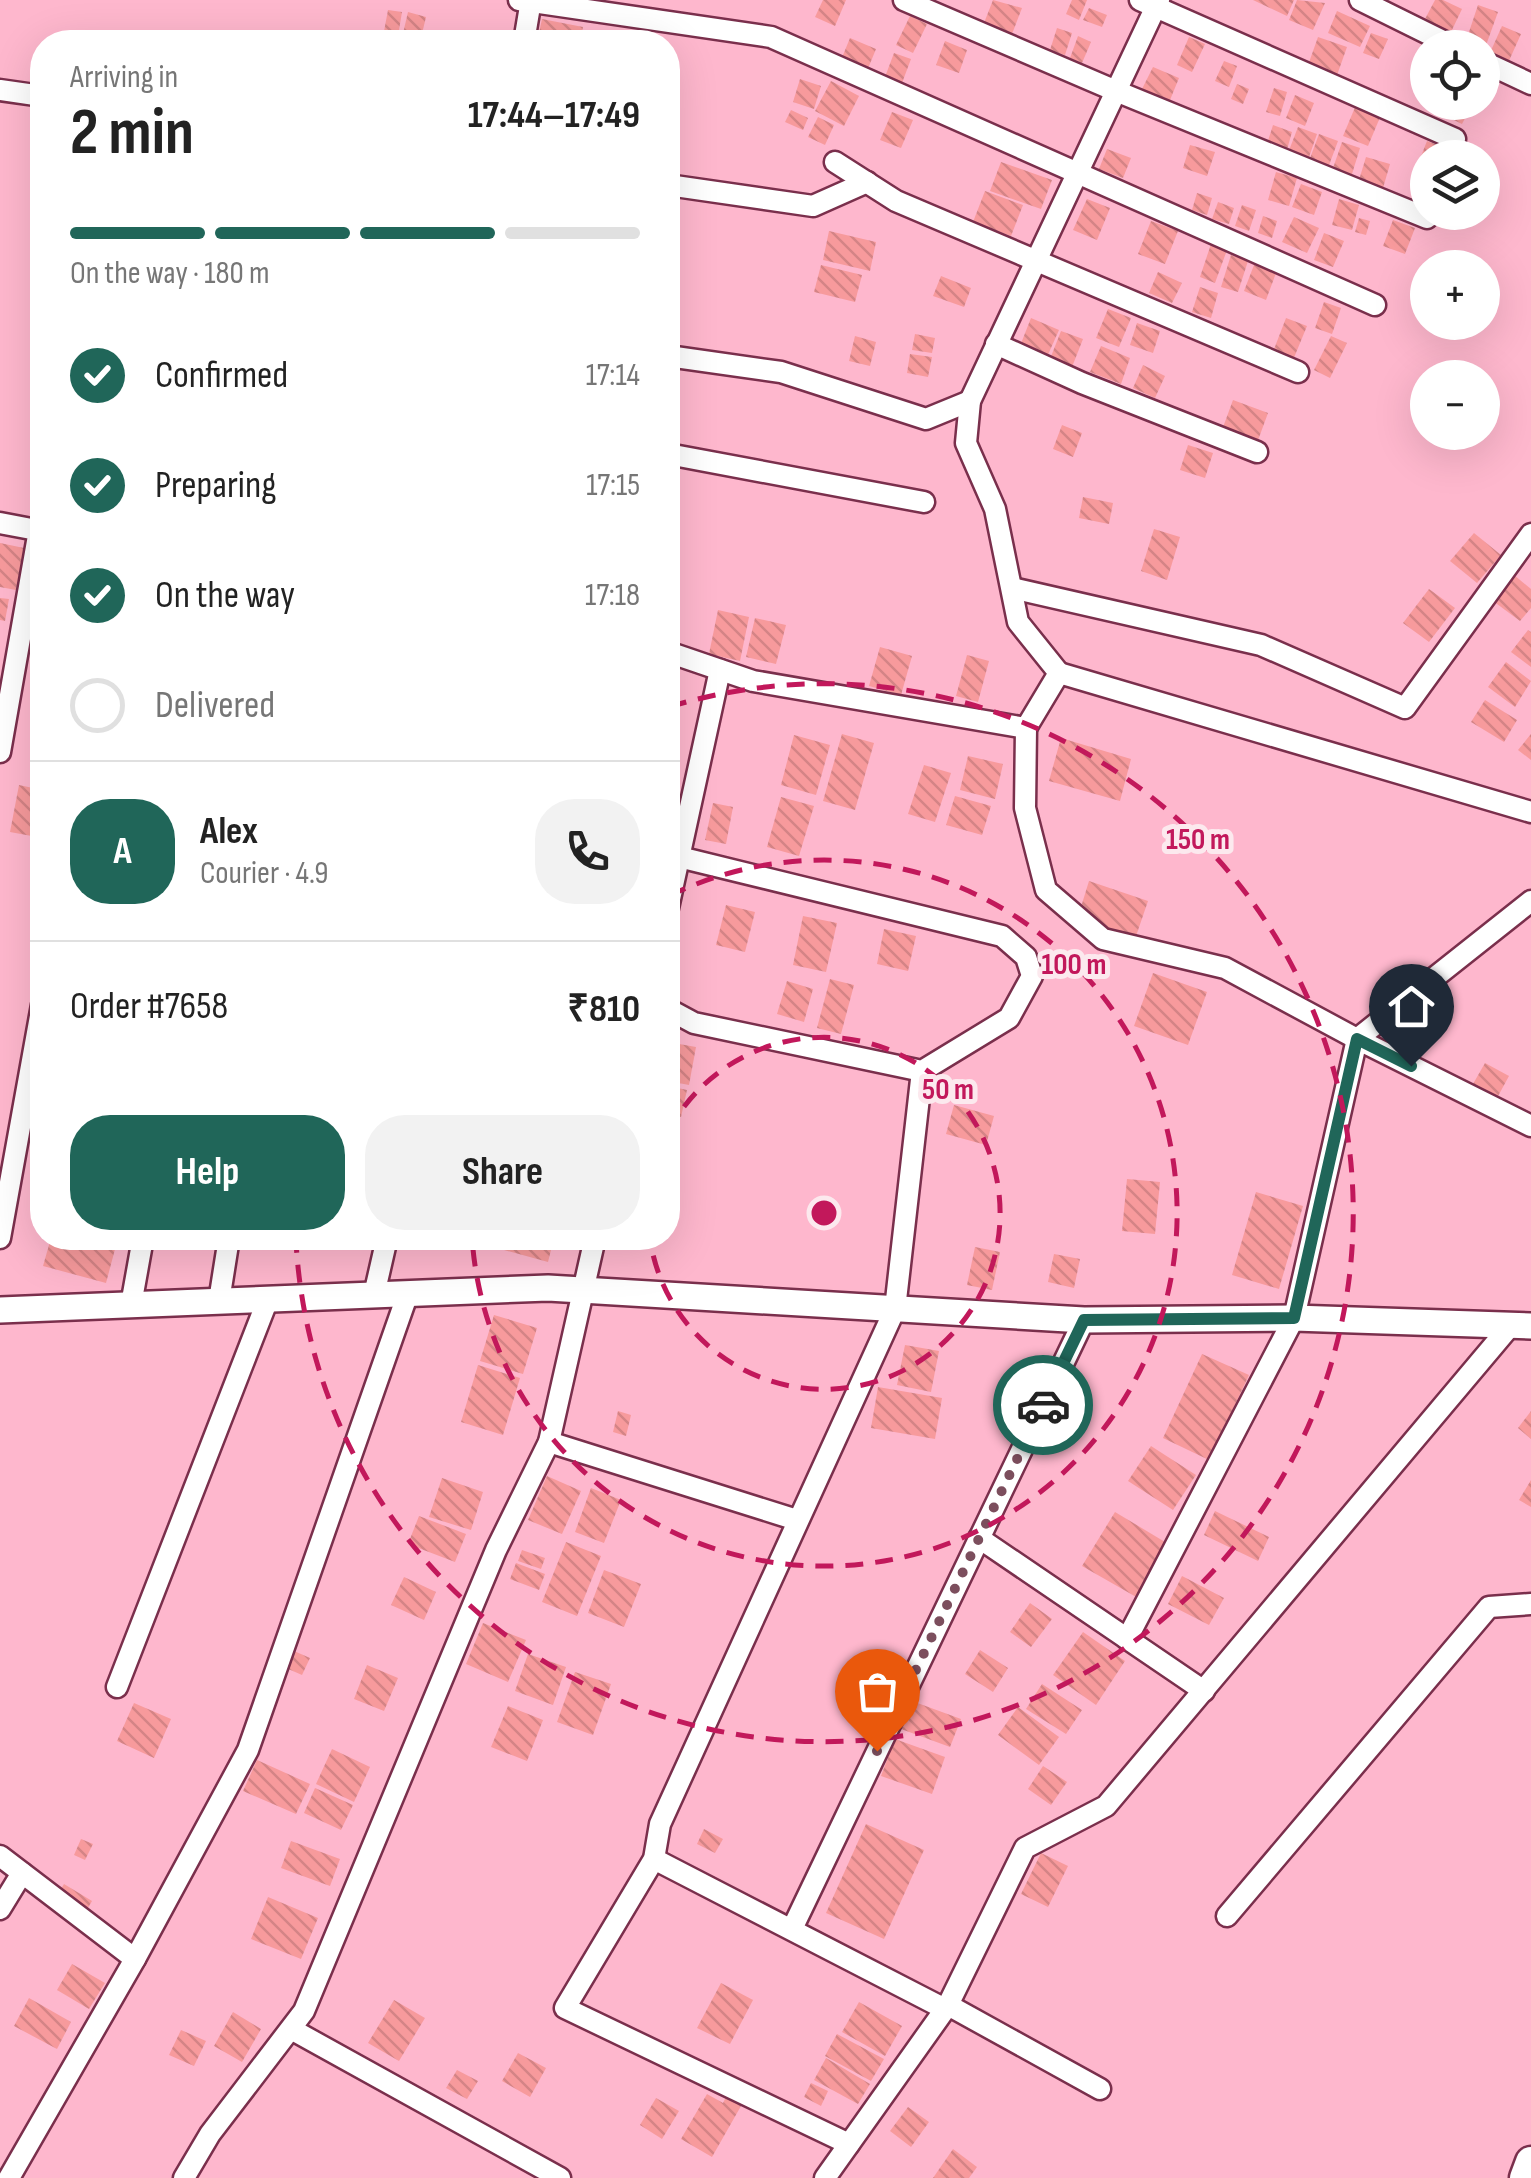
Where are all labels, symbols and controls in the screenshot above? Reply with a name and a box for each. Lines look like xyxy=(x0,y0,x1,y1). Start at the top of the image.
map controls xyxy=(1410,30,1500,450)
button: locate xyxy=(1410,30,1500,120)
text: Arriving in xyxy=(70,58,178,97)
text: 17:44–17:49 xyxy=(468,93,640,138)
text: 2 min xyxy=(70,95,194,173)
button: layers xyxy=(1410,140,1500,230)
button: + xyxy=(1410,250,1500,340)
text: On the way · 180 m xyxy=(70,254,269,293)
icon: check xyxy=(70,348,125,403)
text: Confirmed xyxy=(155,353,288,398)
text: 17:14 xyxy=(586,356,640,395)
button: − xyxy=(1410,360,1500,450)
icon: check xyxy=(70,458,125,513)
text: Preparing xyxy=(155,463,276,508)
text: 17:15 xyxy=(586,466,640,505)
icon: check xyxy=(70,568,125,623)
text: On the way xyxy=(155,573,295,618)
text: 17:18 xyxy=(585,576,640,615)
text: Delivered xyxy=(155,683,275,728)
button: phone xyxy=(535,799,640,904)
text: Alex xyxy=(200,809,258,854)
text: 150 m xyxy=(1166,822,1230,858)
text: A xyxy=(113,829,132,874)
text: Courier · 4.9 xyxy=(200,854,328,893)
text: 100 m xyxy=(1042,947,1106,983)
pin xyxy=(1369,964,1454,1067)
icon: home xyxy=(1384,979,1439,1034)
text: Order #7658 xyxy=(70,984,228,1029)
text: ₹810 xyxy=(567,987,640,1032)
text: 50 m xyxy=(922,1072,974,1108)
button: Help xyxy=(70,1115,345,1230)
button: Share xyxy=(365,1115,640,1230)
centre of rings xyxy=(806,1195,842,1231)
courier xyxy=(993,1355,1093,1455)
icon: car xyxy=(1016,1378,1071,1433)
pin xyxy=(835,1649,920,1752)
icon: bag xyxy=(850,1664,905,1719)

